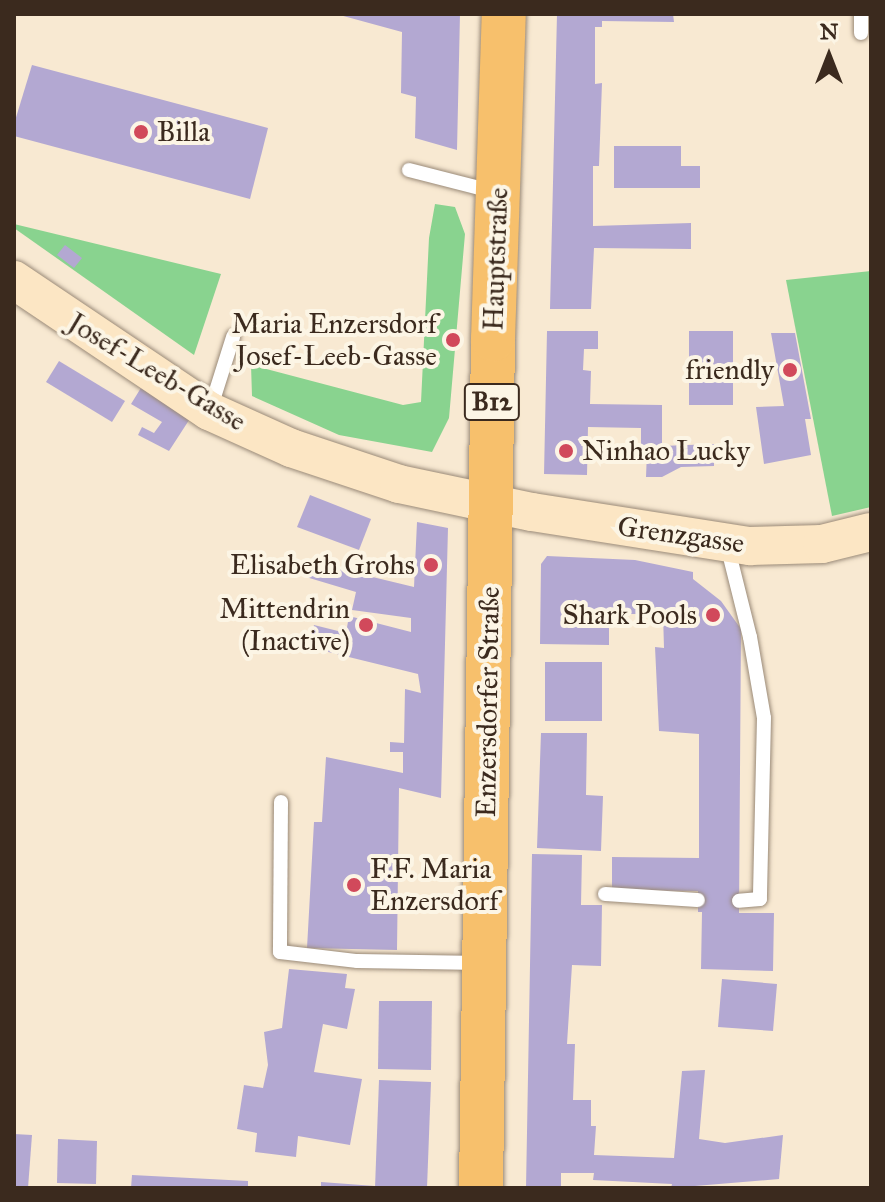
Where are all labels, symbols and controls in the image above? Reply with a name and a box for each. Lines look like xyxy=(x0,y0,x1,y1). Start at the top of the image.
north arrow xyxy=(789,16,869,96)
text: N xyxy=(820,18,838,45)
place label: Billa xyxy=(157,115,210,149)
marker: Billa xyxy=(132,123,150,141)
street label: Hauptstraße xyxy=(477,187,515,331)
street label: Josef-Leeb-Gasse xyxy=(62,306,252,438)
place label: Maria Enzersdorf Josef-Leeb-Gasse xyxy=(231,307,437,373)
marker: Maria Enzersdorf Josef-Leeb-Gasse xyxy=(444,331,462,349)
place label: friendly xyxy=(685,353,774,387)
marker: friendly xyxy=(781,361,799,379)
road number: B12 xyxy=(462,380,522,424)
place label: Ninhao Lucky xyxy=(582,434,750,468)
marker: Ninhao Lucky xyxy=(557,442,575,460)
street label: Grenzgasse xyxy=(616,509,746,561)
place label: Elisabeth Grohs xyxy=(230,548,415,582)
marker: Elisabeth Grohs xyxy=(422,556,440,574)
street label: Enzersdorfer Straße xyxy=(469,586,507,818)
place label: Mittendrin (Inactive) xyxy=(220,592,350,658)
place label: Shark Pools xyxy=(563,598,697,632)
marker: Shark Pools xyxy=(704,606,722,624)
marker: Mittendrin (Inactive) xyxy=(357,616,375,634)
place label: F.F. Maria Enzersdorf xyxy=(370,852,499,918)
marker: F.F. Maria Enzersdorf xyxy=(345,876,363,894)

